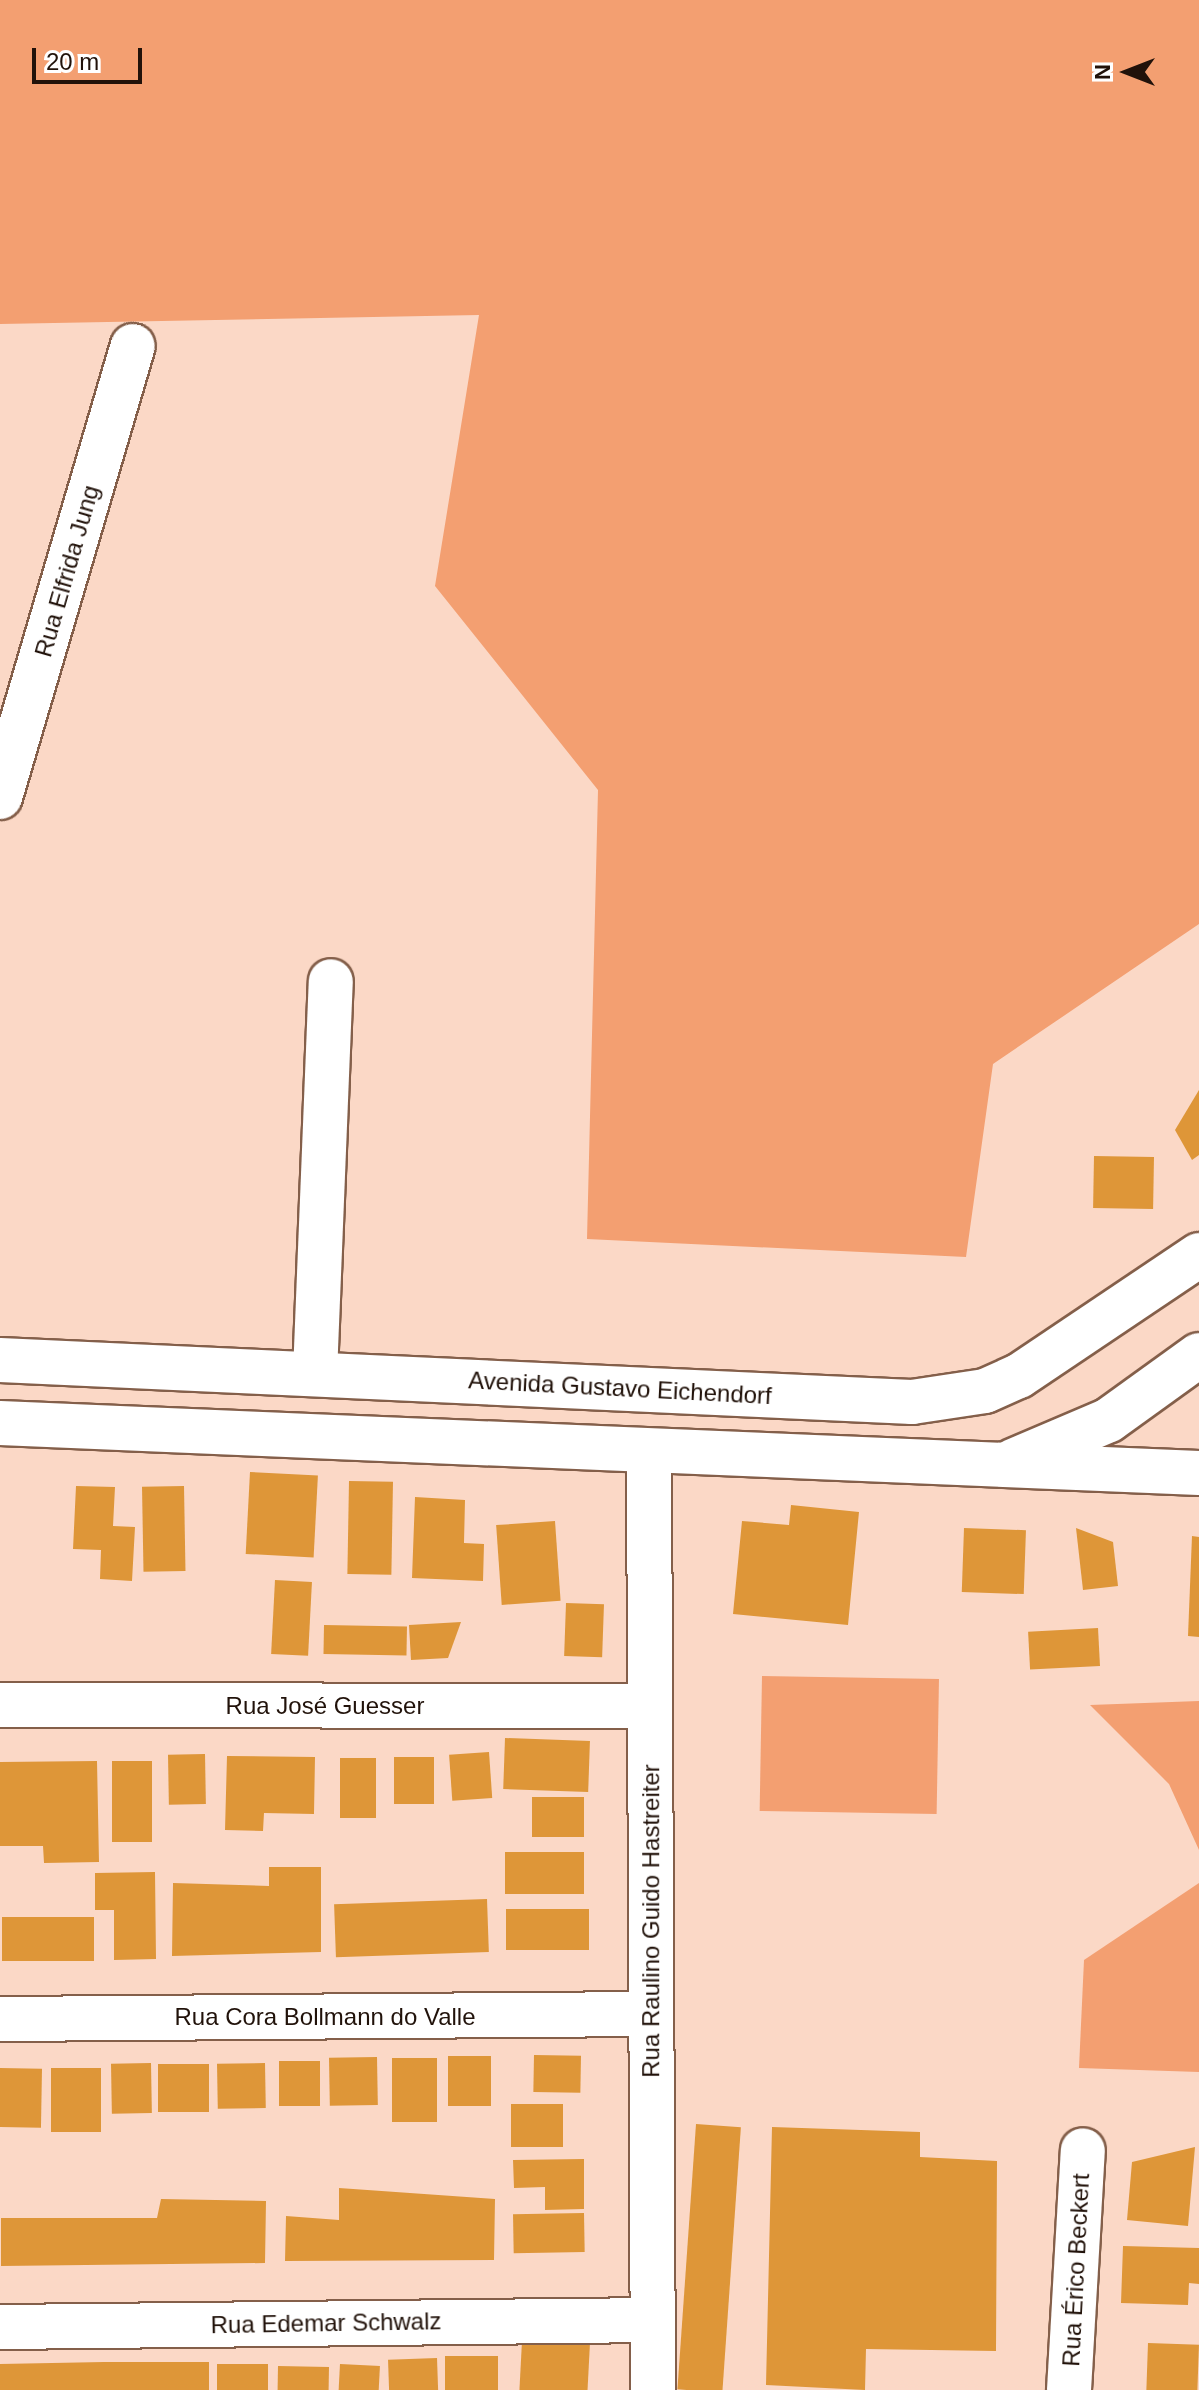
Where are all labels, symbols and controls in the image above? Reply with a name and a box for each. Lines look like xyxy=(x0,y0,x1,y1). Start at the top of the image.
scale bar xyxy=(36,32,146,82)
north arrow xyxy=(1087,32,1167,112)
text: 20 m xyxy=(46,48,99,75)
text: N xyxy=(1090,64,1115,80)
street label: Rua Elfrida Jung xyxy=(29,482,105,660)
street label: Avenida Gustavo Eichendorf xyxy=(468,1366,772,1410)
street label: Rua José Guesser xyxy=(226,1692,424,1720)
street label: Rua Raulino Guido Hastreiter xyxy=(637,1764,665,2078)
street label: Rua Cora Bollmann do Valle xyxy=(174,2003,476,2031)
street label: Rua Érico Beckert xyxy=(1057,2173,1095,2367)
street label: Rua Edemar Schwalz xyxy=(210,2307,442,2339)

